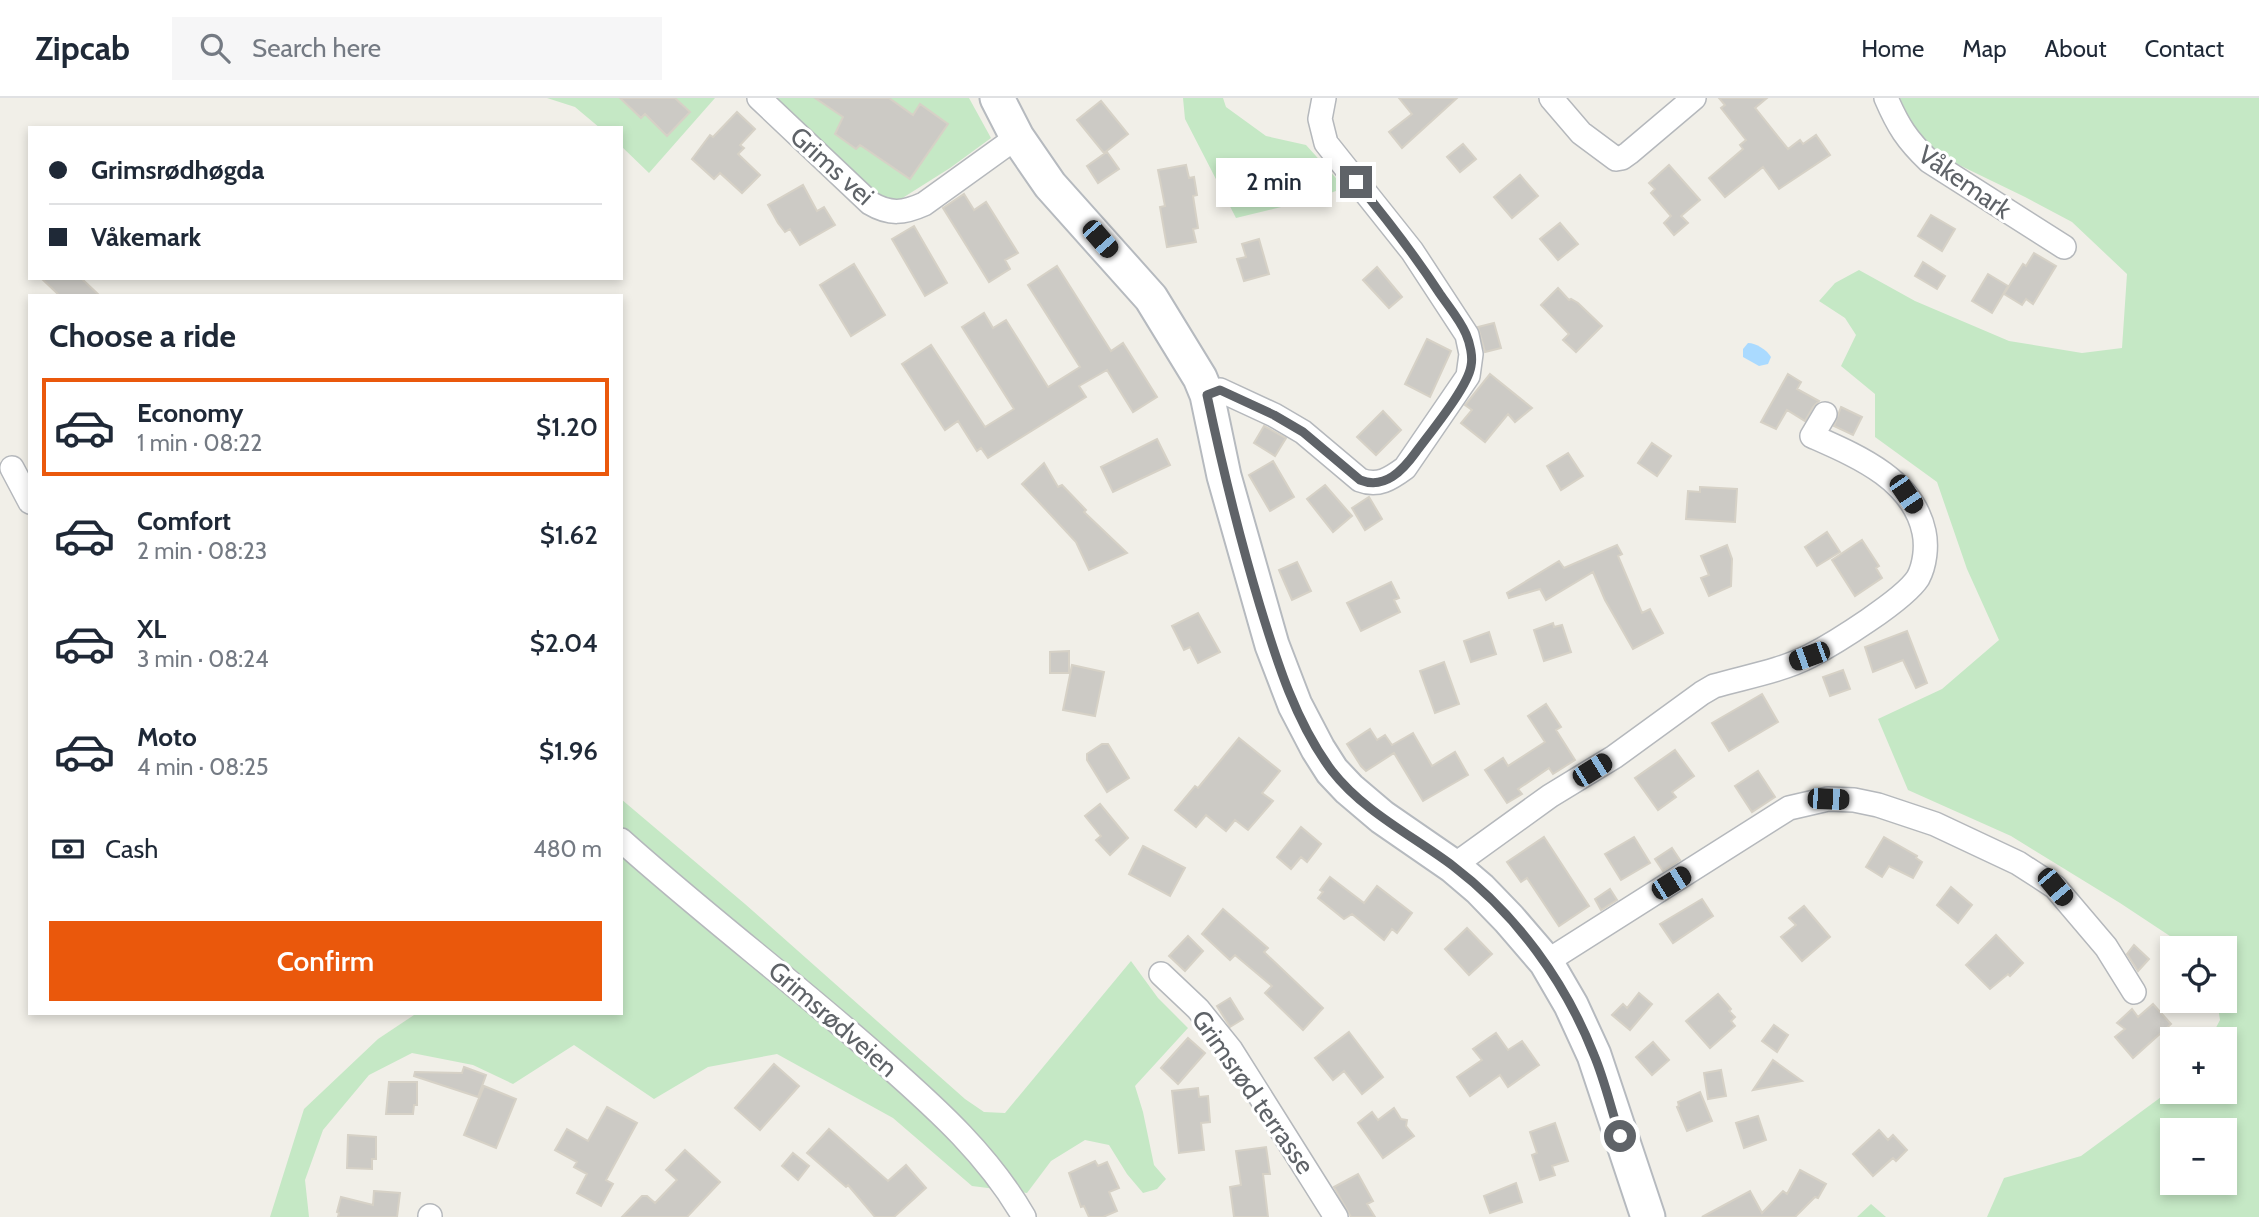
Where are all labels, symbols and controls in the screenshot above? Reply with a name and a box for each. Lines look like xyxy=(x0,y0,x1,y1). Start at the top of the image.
search box xyxy=(172,17,662,80)
text: Zipcab xyxy=(35,28,130,68)
icon: search xyxy=(196,29,234,67)
text: Search here xyxy=(252,32,381,64)
text: Home xyxy=(1861,34,1924,63)
text: Map xyxy=(1962,34,2007,63)
text: About xyxy=(2045,34,2107,63)
text: Contact xyxy=(2145,34,2224,63)
street label: Grims vei xyxy=(783,120,881,212)
street label: Våkemark xyxy=(1912,138,2018,226)
text: Grimsrødhøgda xyxy=(91,154,264,186)
callout: 2 min xyxy=(1216,158,1332,206)
route end xyxy=(1340,166,1372,198)
text: 2 min xyxy=(1246,168,1302,196)
car xyxy=(1079,216,1122,262)
text: Våkemark xyxy=(91,221,201,253)
text: Choose a ride xyxy=(49,316,236,355)
icon: car xyxy=(53,396,116,459)
text: Economy xyxy=(137,397,243,429)
text: $1.20 xyxy=(536,411,598,443)
text: 1 min · 08:22 xyxy=(137,429,262,457)
car xyxy=(1886,471,1927,517)
icon: car xyxy=(53,504,116,567)
text: Comfort xyxy=(137,505,231,537)
text: $1.62 xyxy=(540,519,598,551)
text: 2 min · 08:23 xyxy=(137,537,267,565)
icon: car xyxy=(53,612,116,675)
text: XL xyxy=(137,613,166,645)
text: $2.04 xyxy=(530,627,598,659)
car xyxy=(1786,639,1833,673)
text: 3 min · 08:24 xyxy=(137,645,268,673)
icon: car xyxy=(53,720,116,783)
text: Moto xyxy=(137,721,197,753)
text: $1.96 xyxy=(539,735,598,767)
car xyxy=(1569,750,1616,790)
text: 4 min · 08:25 xyxy=(137,753,268,781)
car xyxy=(1807,788,1850,810)
icon: cash xyxy=(49,830,87,868)
text: Cash xyxy=(105,833,158,865)
text: 480 m xyxy=(533,835,602,863)
car xyxy=(1648,863,1695,903)
car xyxy=(2034,864,2077,910)
button: Confirm xyxy=(49,921,602,1001)
map controls xyxy=(2160,936,2237,1195)
button: locate xyxy=(2160,936,2237,1013)
street label: Grimsrødveien xyxy=(762,954,904,1084)
street label: Grimsrød terrasse xyxy=(1185,1004,1321,1180)
button: + xyxy=(2160,1027,2237,1104)
button: − xyxy=(2160,1118,2237,1195)
route start xyxy=(1604,1120,1636,1152)

